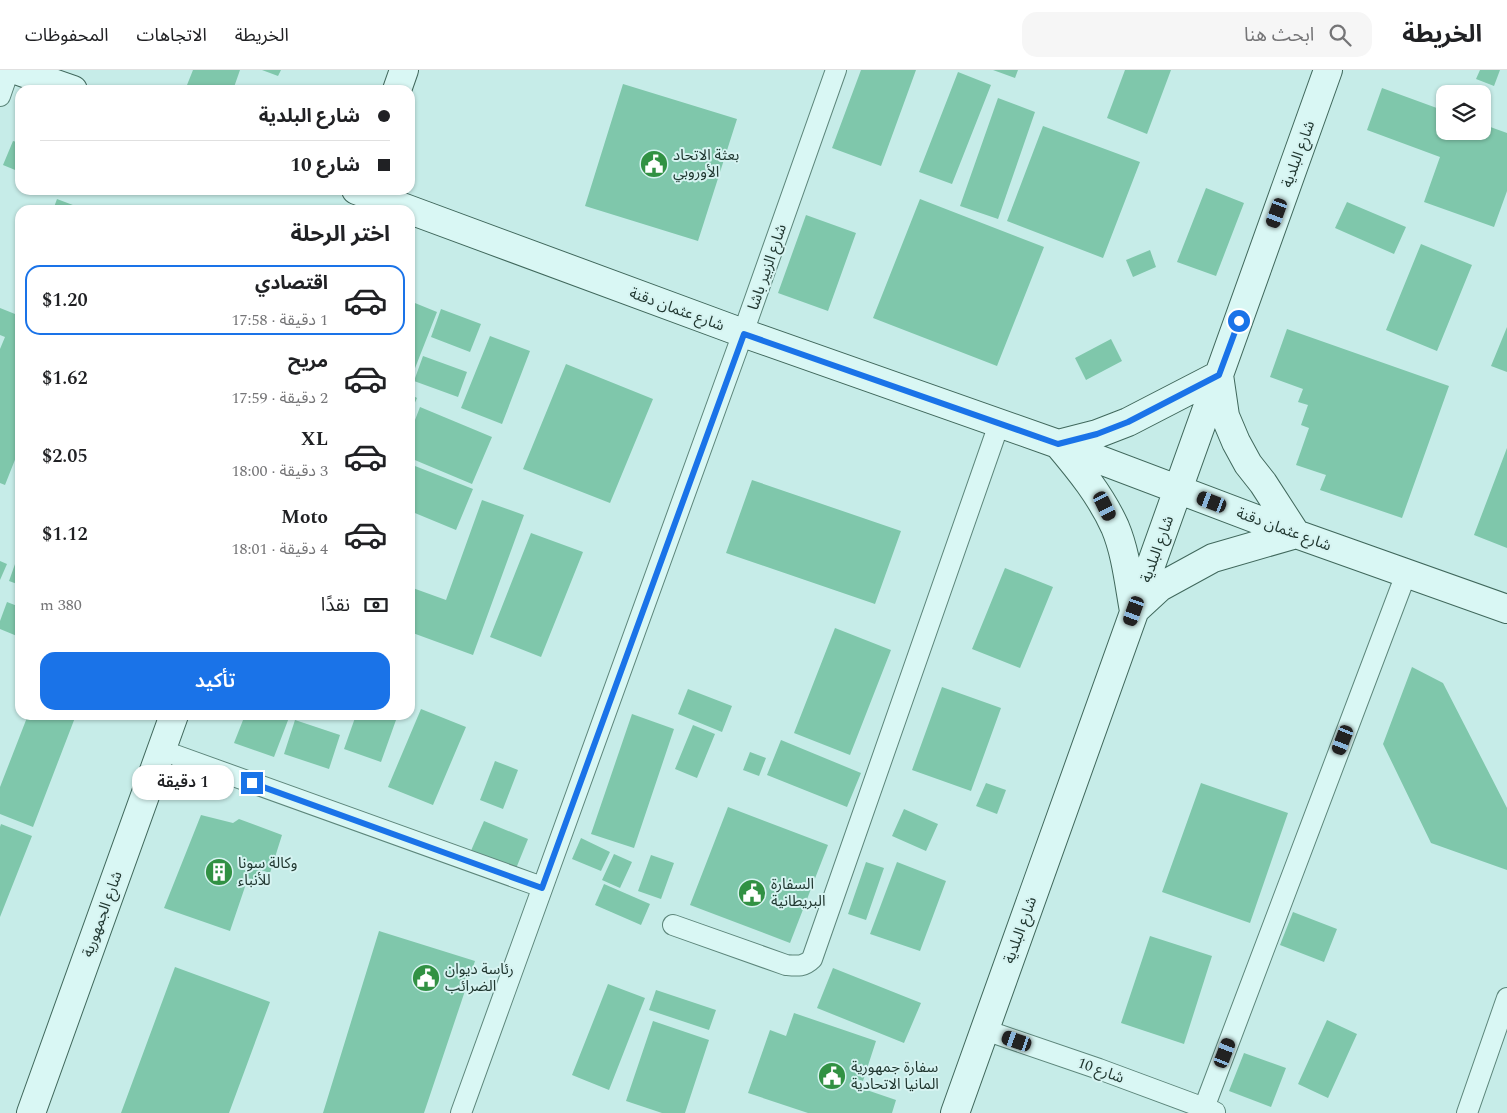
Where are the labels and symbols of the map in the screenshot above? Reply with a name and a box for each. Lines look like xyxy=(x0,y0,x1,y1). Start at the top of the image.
street label: شارع البلدية xyxy=(1276,117,1321,191)
place label: بعثة الاتحاد الأوروبي xyxy=(673,144,739,184)
public building icon: بعثة الاتحاد الأوروبي xyxy=(639,149,669,179)
car xyxy=(1264,196,1289,230)
street label: شارع الزبير باشا xyxy=(742,221,793,313)
street label: شارع عثمان دقنة xyxy=(626,282,728,337)
route start xyxy=(1228,310,1250,332)
car xyxy=(1091,489,1118,523)
car xyxy=(1195,490,1228,514)
street label: شارع عثمان دقنة xyxy=(1233,502,1335,557)
street label: شارع البلدية xyxy=(1135,512,1180,586)
car xyxy=(1121,594,1146,628)
car xyxy=(1330,723,1355,757)
callout: 1 دقيقة xyxy=(132,766,234,800)
route end xyxy=(241,772,263,794)
place label: وكالة سونا للأنباء xyxy=(238,852,297,892)
building icon: وكالة سونا للأنباء xyxy=(204,857,234,887)
street label: شارع الجمهورية xyxy=(76,868,129,960)
place label: السفارة البريطانية xyxy=(771,873,826,913)
public building icon: السفارة البريطانية xyxy=(737,878,767,908)
street label: شارع البلدية xyxy=(998,893,1043,967)
place label: رئاسة ديوان الضرائب xyxy=(445,958,514,998)
public building icon: رئاسة ديوان الضرائب xyxy=(411,963,441,993)
car xyxy=(1000,1029,1033,1053)
car xyxy=(1212,1036,1237,1070)
street label: شارع 10 xyxy=(1074,1051,1128,1090)
place label: سفارة جمهورية المانيا الاتحادية xyxy=(851,1056,939,1096)
public building icon: سفارة جمهورية المانيا الاتحادية xyxy=(817,1061,847,1091)

